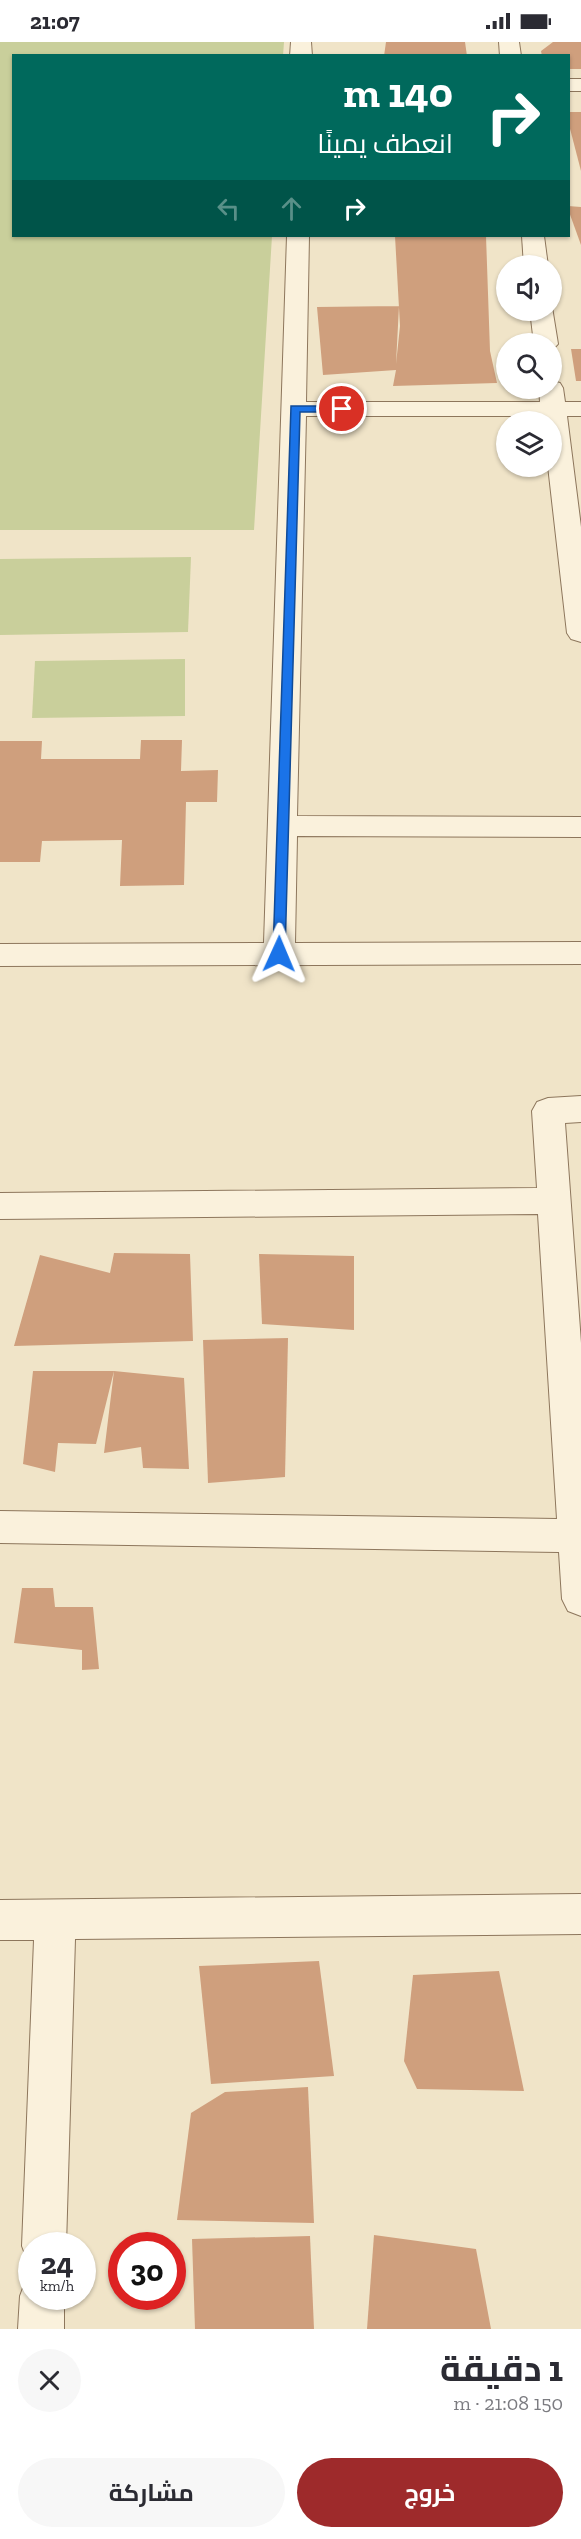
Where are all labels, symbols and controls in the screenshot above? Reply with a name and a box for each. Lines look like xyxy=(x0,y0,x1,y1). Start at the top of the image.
text: 21:07 xyxy=(30,8,80,35)
text: 140 m xyxy=(343,67,453,118)
icon: right xyxy=(474,78,552,156)
text: انعطف يمينًا xyxy=(317,128,453,160)
icon: left xyxy=(212,192,245,225)
icon: ahead xyxy=(275,192,308,225)
icon: right xyxy=(338,192,371,225)
map controls xyxy=(496,255,562,477)
button: sound xyxy=(496,255,562,321)
button: search xyxy=(496,333,562,399)
pin xyxy=(316,383,367,434)
icon: arrive xyxy=(325,392,358,425)
button: layers xyxy=(496,411,562,477)
position arrow xyxy=(247,922,311,986)
speed limit sign: 30 xyxy=(108,2232,186,2310)
text: 24 xyxy=(40,2246,74,2282)
text: km/h xyxy=(40,2277,74,2295)
text: 1 دقيقة xyxy=(440,2347,563,2390)
button: close xyxy=(18,2349,81,2412)
text: 150 m · 21:08 xyxy=(454,2391,563,2415)
button: مشاركة xyxy=(18,2458,285,2527)
button: خروج xyxy=(297,2458,563,2527)

